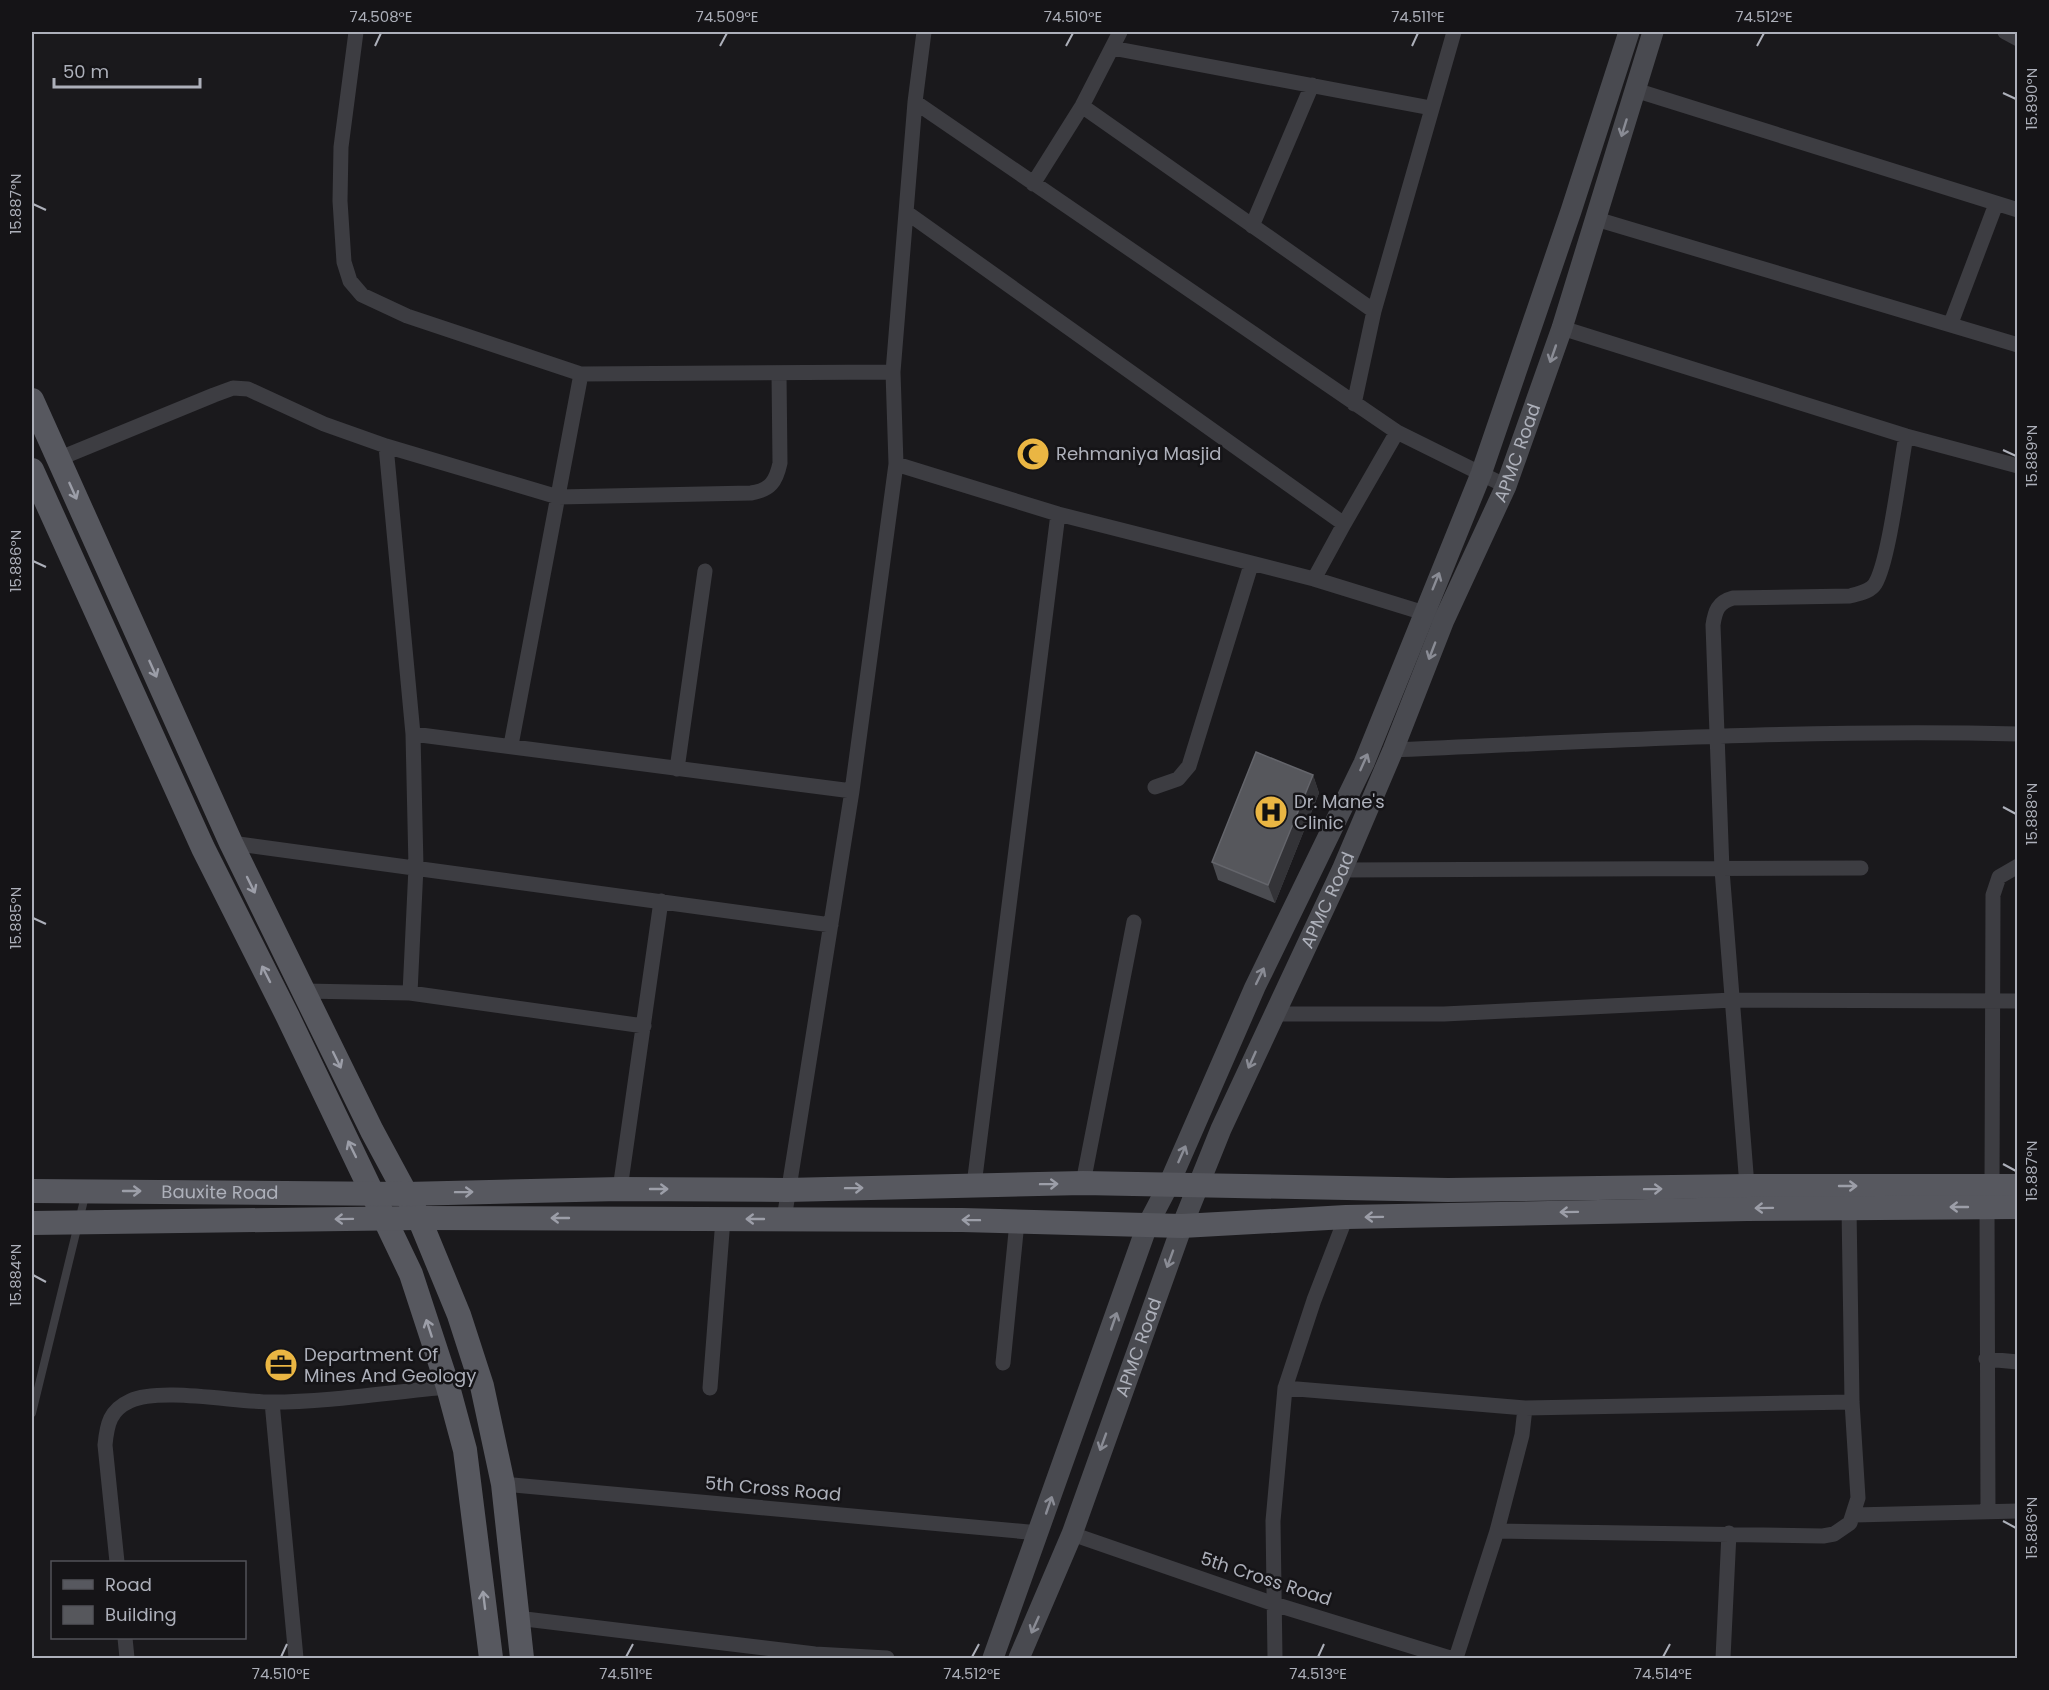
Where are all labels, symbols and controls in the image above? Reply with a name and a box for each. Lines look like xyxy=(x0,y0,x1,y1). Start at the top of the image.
text: 74.508°E xyxy=(350,6,412,27)
text: 74.509°E xyxy=(696,6,758,27)
text: 74.510°E xyxy=(1044,6,1102,27)
text: 74.511°E xyxy=(1391,6,1445,27)
text: 74.512°E xyxy=(1735,6,1793,27)
scale bar xyxy=(54,51,200,89)
text: 50 m xyxy=(63,59,109,84)
text: 15.890°N xyxy=(2021,68,2042,130)
one-way arrow xyxy=(1618,118,1629,137)
text: 15.887°N xyxy=(5,173,26,235)
one-way arrow xyxy=(1546,344,1557,363)
street label: APMC Road xyxy=(1487,400,1546,506)
text: 15.889°N xyxy=(2021,425,2042,487)
mosque icon: Rehmaniya Masjid xyxy=(1015,436,1051,472)
place label: Rehmaniya Masjid xyxy=(1056,441,1222,466)
one-way arrow xyxy=(67,482,79,500)
text: 15.886°N xyxy=(5,530,26,592)
one-way arrow xyxy=(1431,573,1442,591)
one-way arrow xyxy=(1426,641,1437,660)
one-way arrow xyxy=(147,660,159,678)
one-way arrow xyxy=(1359,754,1370,772)
text: 15.888°N xyxy=(2021,783,2042,845)
place label: Dr. Mane's Clinic xyxy=(1294,789,1385,835)
hospital icon: Dr. Mane's Clinic xyxy=(1253,794,1289,830)
street label: APMC Road xyxy=(1294,848,1360,952)
one-way arrow xyxy=(246,875,258,893)
text: 15.885°N xyxy=(5,887,26,949)
one-way arrow xyxy=(260,965,272,983)
one-way arrow xyxy=(1255,967,1267,985)
one-way arrow xyxy=(332,1050,344,1068)
one-way arrow xyxy=(1246,1050,1257,1068)
text: 15.887°N xyxy=(2021,1140,2042,1202)
one-way arrow xyxy=(345,1141,357,1159)
one-way arrow xyxy=(1177,1146,1188,1164)
one-way arrow xyxy=(1039,1178,1059,1189)
street label: Bauxite Road xyxy=(161,1179,279,1205)
one-way arrow xyxy=(1838,1180,1858,1192)
one-way arrow xyxy=(844,1182,864,1194)
one-way arrow xyxy=(649,1183,669,1195)
one-way arrow xyxy=(1643,1183,1663,1194)
one-way arrow xyxy=(121,1186,141,1197)
one-way arrow xyxy=(454,1187,474,1198)
one-way arrow xyxy=(1950,1201,1970,1213)
one-way arrow xyxy=(1755,1203,1775,1214)
one-way arrow xyxy=(1560,1207,1580,1218)
one-way arrow xyxy=(1365,1211,1385,1222)
one-way arrow xyxy=(551,1212,571,1224)
one-way arrow xyxy=(335,1213,355,1225)
one-way arrow xyxy=(746,1213,766,1225)
one-way arrow xyxy=(962,1215,982,1226)
text: 15.884°N xyxy=(5,1244,26,1306)
one-way arrow xyxy=(1164,1249,1175,1268)
street label: APMC Road xyxy=(1109,1294,1167,1400)
one-way arrow xyxy=(1109,1312,1120,1331)
one-way arrow xyxy=(422,1319,433,1338)
place label: Department Of Mines And Geology xyxy=(304,1342,476,1388)
office icon: Department Of Mines And Geology xyxy=(263,1347,299,1383)
one-way arrow xyxy=(1097,1432,1108,1451)
street label: 5th Cross Road xyxy=(704,1470,842,1507)
one-way arrow xyxy=(1044,1496,1055,1515)
text: 15.886°N xyxy=(2021,1497,2042,1559)
street label: 5th Cross Road xyxy=(1197,1546,1335,1612)
legend xyxy=(51,1561,246,1639)
text: Road xyxy=(105,1572,152,1597)
one-way arrow xyxy=(478,1591,489,1611)
text: Building xyxy=(105,1602,177,1627)
one-way arrow xyxy=(1028,1615,1040,1633)
text: 74.510°E xyxy=(252,1663,310,1684)
text: 74.511°E xyxy=(599,1663,653,1684)
text: 74.512°E xyxy=(943,1663,1001,1684)
text: 74.513°E xyxy=(1289,1663,1347,1684)
text: 74.514°E xyxy=(1634,1663,1692,1684)

